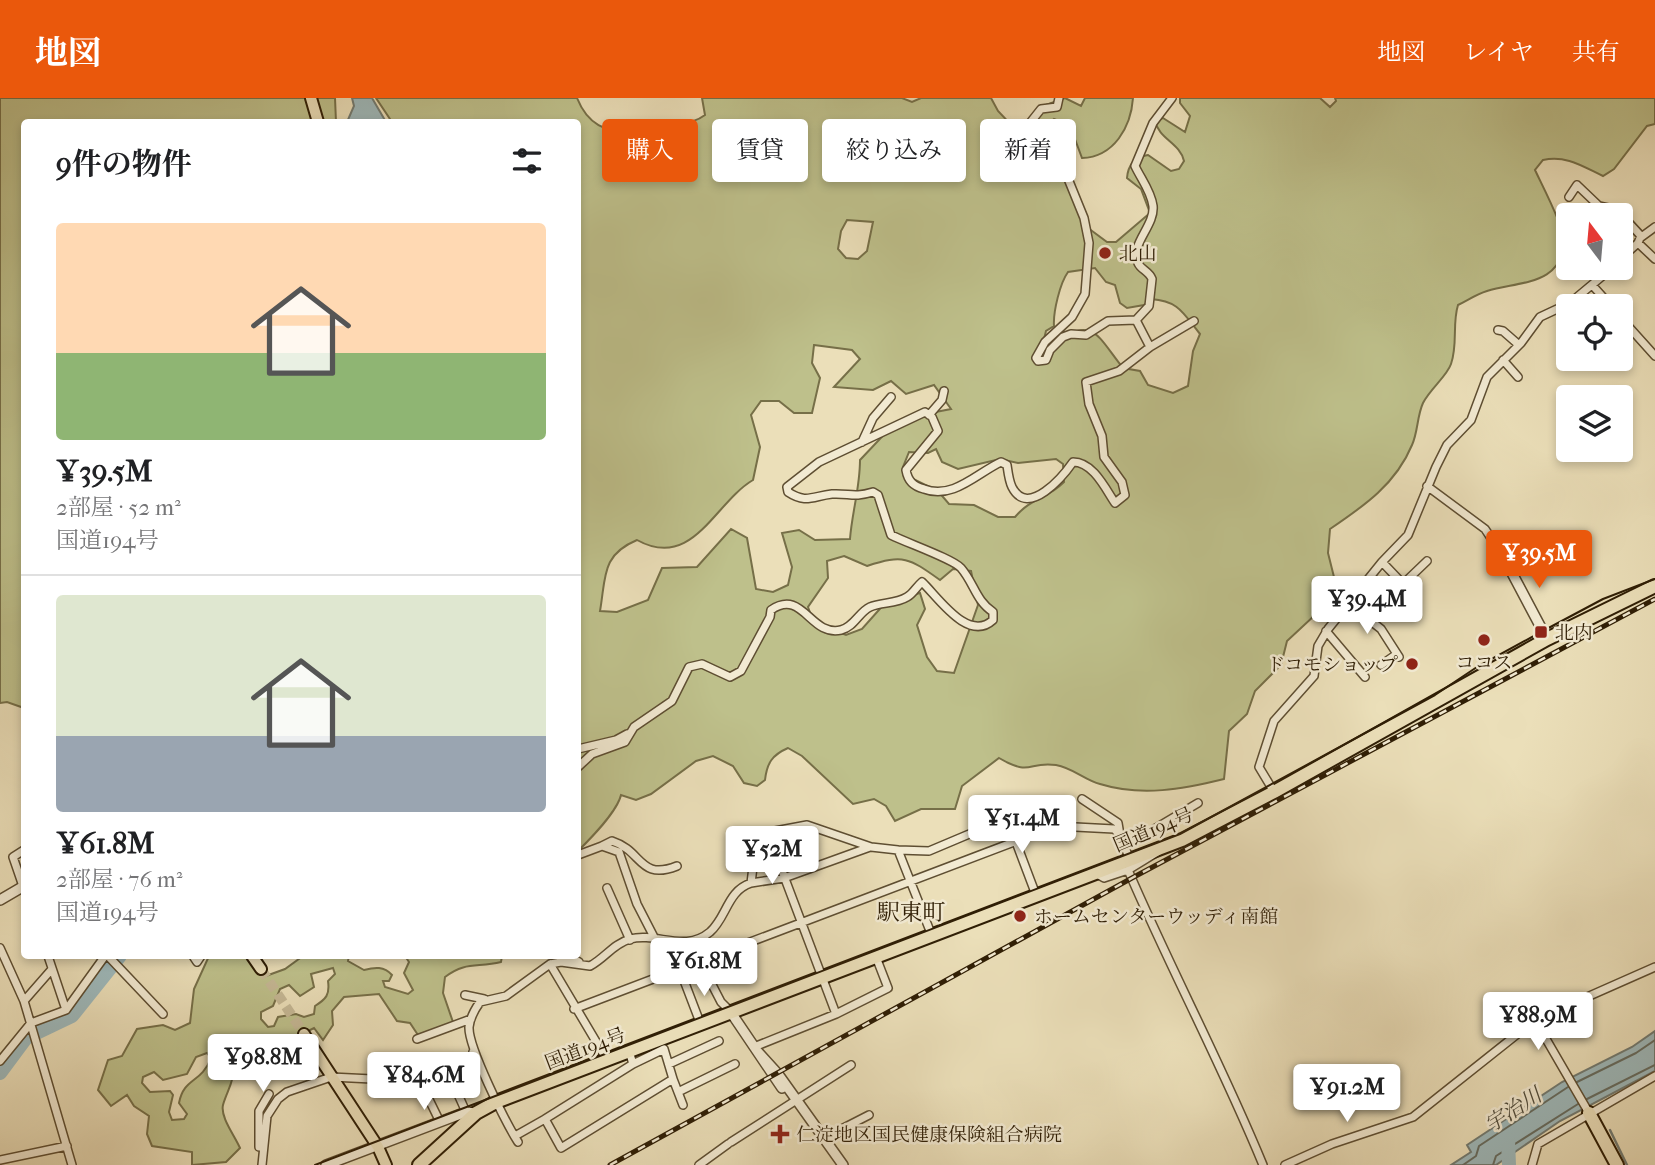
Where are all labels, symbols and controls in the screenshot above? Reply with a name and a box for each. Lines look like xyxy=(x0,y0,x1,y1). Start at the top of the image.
text: 地図 xyxy=(35,34,101,73)
text: 地図 xyxy=(1377,38,1425,66)
text: レイヤ xyxy=(1463,38,1534,66)
text: 共有 xyxy=(1572,38,1620,66)
chip: 購入 xyxy=(602,119,698,182)
chip: 賃貸 xyxy=(712,119,808,182)
chip: 絞り込み xyxy=(822,119,966,182)
chip: 新着 xyxy=(980,119,1076,182)
icon: filters xyxy=(508,142,546,180)
text: 9件の物件 xyxy=(56,147,192,182)
north arrow xyxy=(1556,203,1633,280)
map controls xyxy=(1556,203,1633,462)
place label: 北山 xyxy=(1119,243,1157,265)
marker: 北山 xyxy=(1097,245,1113,261)
icon: home xyxy=(238,268,364,394)
button: locate xyxy=(1556,294,1633,371)
button: layers xyxy=(1556,385,1633,462)
text: ¥39.5M xyxy=(56,454,152,489)
text: 2部屋 · 52 m² xyxy=(56,494,181,521)
text: 国道194号 xyxy=(56,527,159,554)
pin: ¥39.5M xyxy=(1482,531,1596,590)
text: ¥39.5M xyxy=(1502,539,1576,566)
pin: ¥39.4M xyxy=(1310,576,1424,636)
text: ¥39.4M xyxy=(1327,585,1407,612)
place label: 北内 xyxy=(1555,622,1593,644)
marker: 北内 xyxy=(1533,624,1549,640)
marker: ココス xyxy=(1476,632,1492,648)
icon: home xyxy=(238,640,364,766)
place label: ココス xyxy=(1455,652,1513,674)
place label: ドコモショップ xyxy=(1266,654,1398,676)
marker: ドコモショップ xyxy=(1404,656,1420,672)
pin: ¥51.4M xyxy=(965,796,1079,855)
street label: 国道194号 xyxy=(1110,803,1197,857)
text: ¥51.4M xyxy=(984,804,1060,831)
text: ¥61.8M xyxy=(56,826,154,861)
pin: ¥52M xyxy=(731,826,813,886)
text: ¥52M xyxy=(742,835,802,862)
text: 2部屋 · 76 m² xyxy=(56,866,182,893)
text: 国道194号 xyxy=(56,899,159,926)
district label: 駅東町 xyxy=(877,899,946,926)
place label: ホームセンターウッディ南館 xyxy=(1034,906,1278,928)
marker: ホームセンターウッディ南館 xyxy=(1012,908,1028,924)
pin: ¥61.8M xyxy=(647,939,761,998)
text: ¥61.8M xyxy=(666,947,742,974)
pin: ¥88.9M xyxy=(1481,992,1595,1052)
text: ¥88.9M xyxy=(1499,1001,1577,1028)
street label: 国道194号 xyxy=(542,1023,629,1074)
pin: ¥98.8M xyxy=(206,1034,320,1094)
text: ¥98.8M xyxy=(224,1043,302,1070)
pin: ¥84.6M xyxy=(367,1052,481,1112)
text: ¥84.6M xyxy=(383,1061,465,1088)
pin: ¥91.2M xyxy=(1290,1065,1404,1124)
text: ¥91.2M xyxy=(1309,1073,1385,1100)
water label: 宇治川 xyxy=(1480,1082,1548,1137)
marker: 仁淀地区国民健康保険組合病院 xyxy=(770,1124,790,1144)
place label: 仁淀地区国民健康保険組合病院 xyxy=(796,1124,1062,1146)

